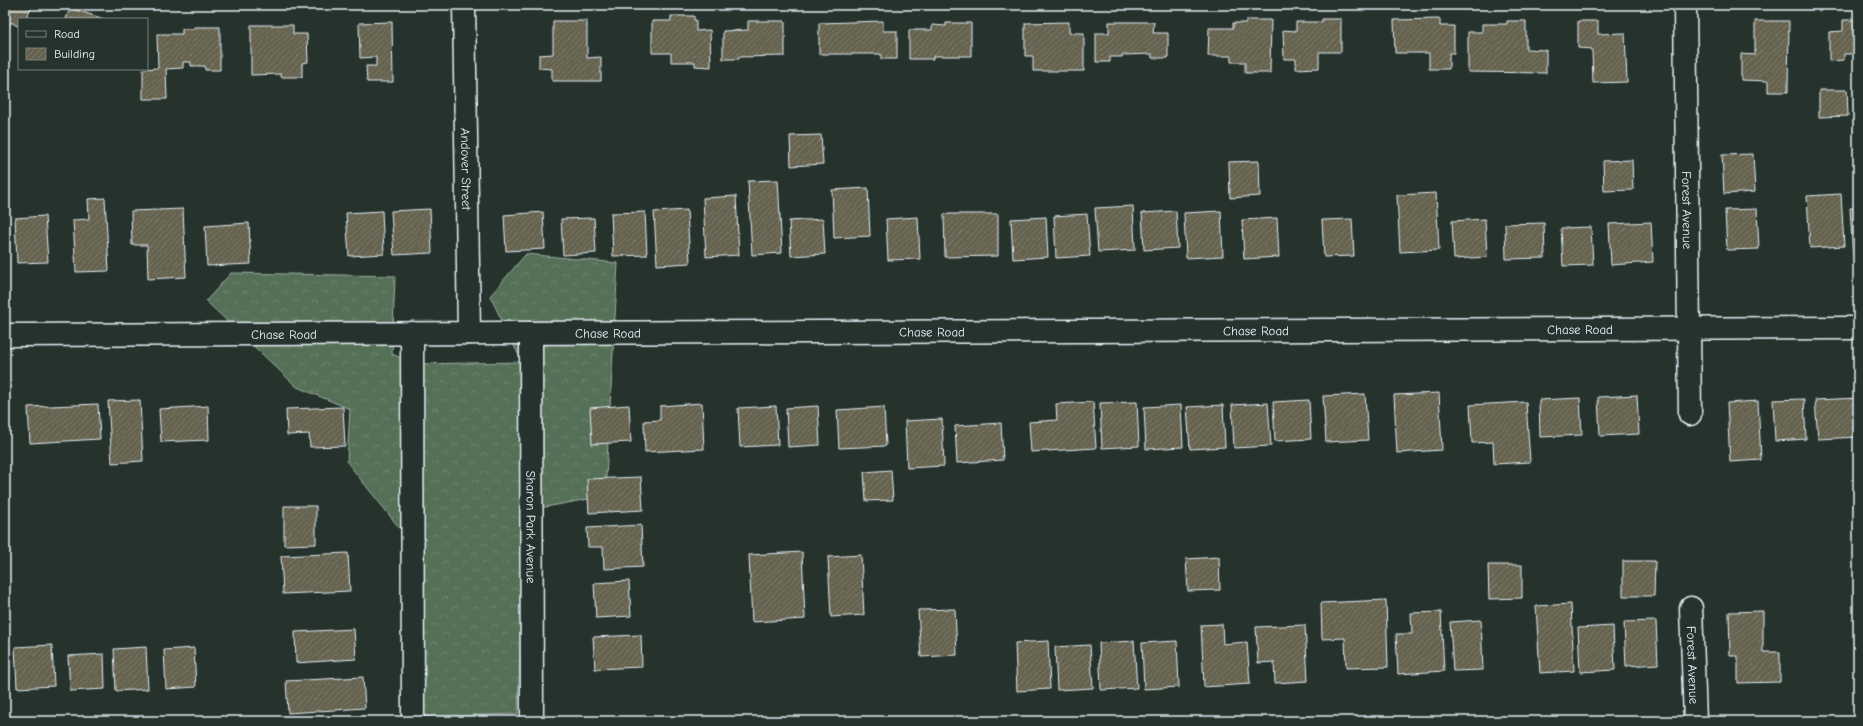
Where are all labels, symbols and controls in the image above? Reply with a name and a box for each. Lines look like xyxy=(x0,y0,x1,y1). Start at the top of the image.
legend xyxy=(18,18,148,70)
text: Road xyxy=(54,27,80,41)
text: Building xyxy=(54,47,95,61)
street label: Andover Street xyxy=(458,128,475,211)
street label: Forest Avenue xyxy=(1680,171,1695,250)
street label: Chase Road xyxy=(1547,321,1613,337)
street label: Chase Road xyxy=(1223,323,1289,338)
street label: Chase Road xyxy=(899,324,965,339)
street label: Chase Road xyxy=(575,325,641,340)
street label: Chase Road xyxy=(251,326,317,342)
street label: Sharon Park Avenue xyxy=(524,470,539,584)
street label: Forest Avenue xyxy=(1684,626,1702,705)

